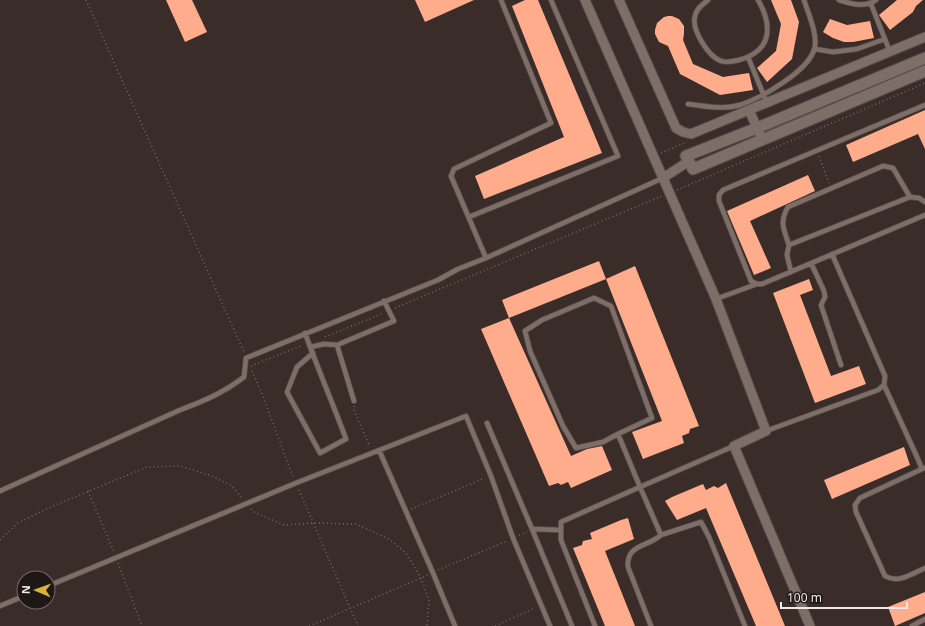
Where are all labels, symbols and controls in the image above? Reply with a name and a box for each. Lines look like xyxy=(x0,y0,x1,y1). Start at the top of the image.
north arrow xyxy=(16,570,56,610)
scale bar xyxy=(781,584,907,610)
text: N xyxy=(18,585,33,594)
text: 100 m xyxy=(787,589,822,606)

